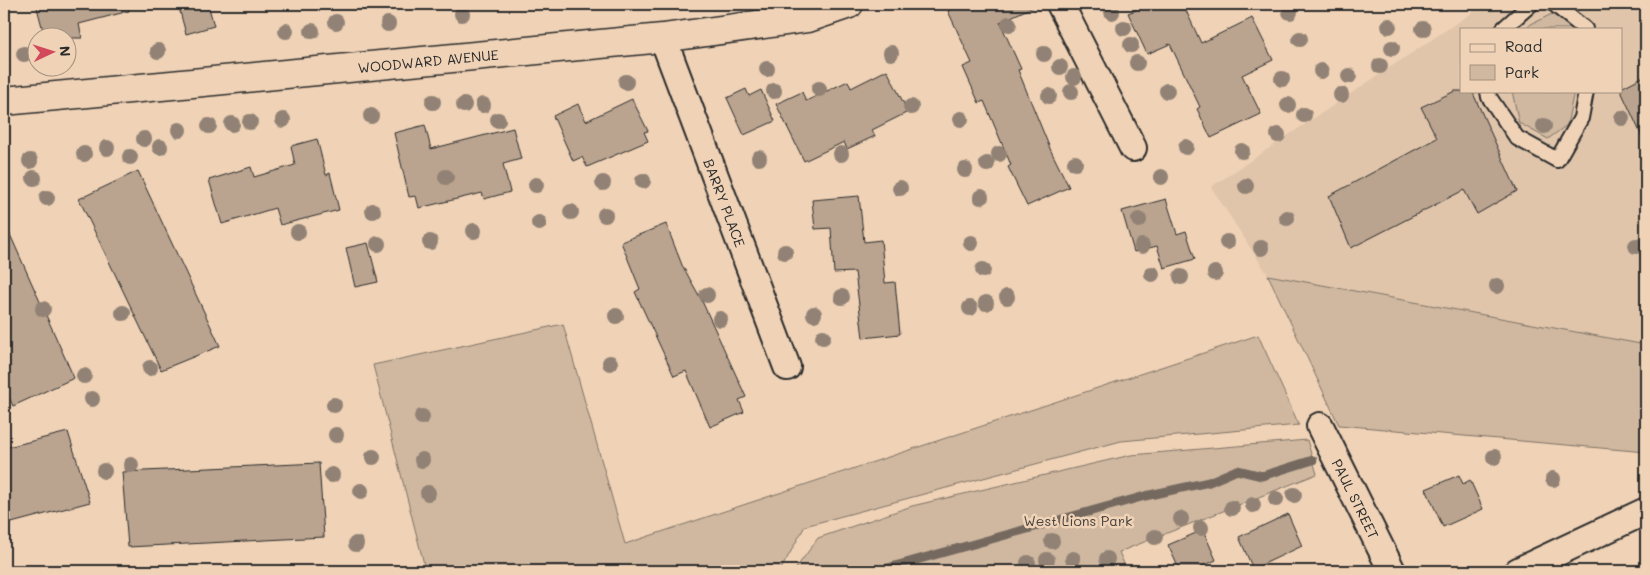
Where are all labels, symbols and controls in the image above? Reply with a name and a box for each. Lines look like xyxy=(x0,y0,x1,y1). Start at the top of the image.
north arrow xyxy=(28,28,78,78)
legend xyxy=(1460,28,1622,92)
text: Road xyxy=(1505,36,1542,56)
street label: WOODWARD AVENUE xyxy=(357,44,499,77)
text: N xyxy=(56,45,75,57)
text: Park xyxy=(1505,62,1539,82)
street label: BARRY PLACE xyxy=(700,156,750,249)
street label: PAUL STREET xyxy=(1328,455,1384,542)
park label: West Lions Park xyxy=(1023,511,1133,530)

